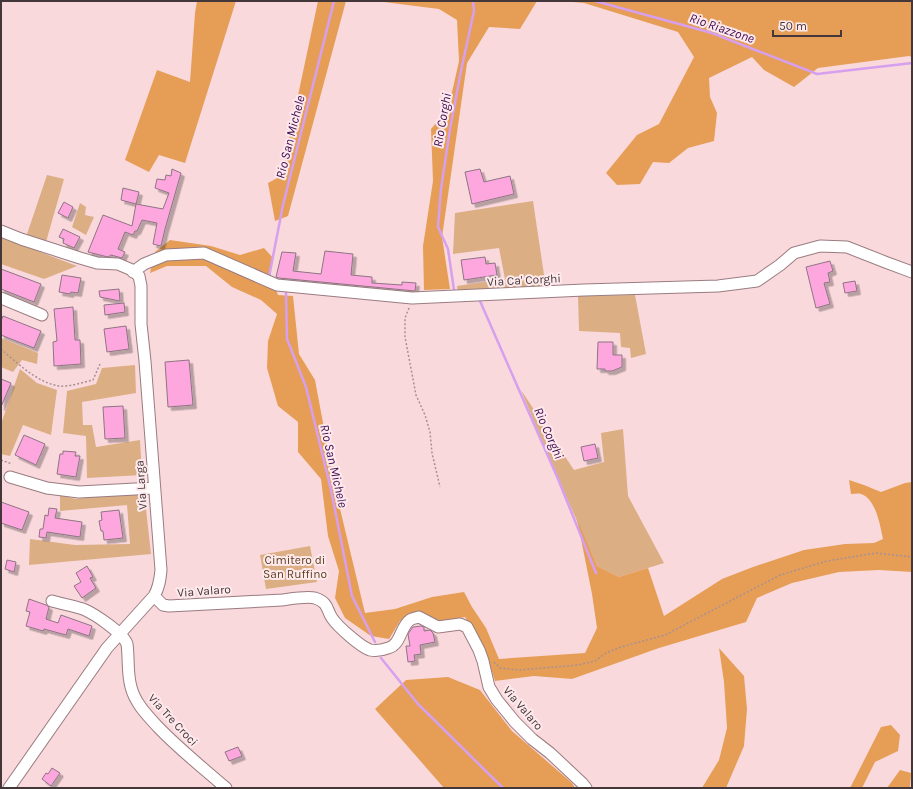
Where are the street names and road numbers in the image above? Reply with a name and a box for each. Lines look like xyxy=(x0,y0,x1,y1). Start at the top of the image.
street label: Via Ca' Corghi xyxy=(487,271,561,289)
street label: Via Larga xyxy=(132,460,150,510)
street label: Via Valaro xyxy=(177,582,231,600)
street label: Via Valaro xyxy=(500,683,546,733)
street label: Via Tre Croci xyxy=(145,691,201,749)

